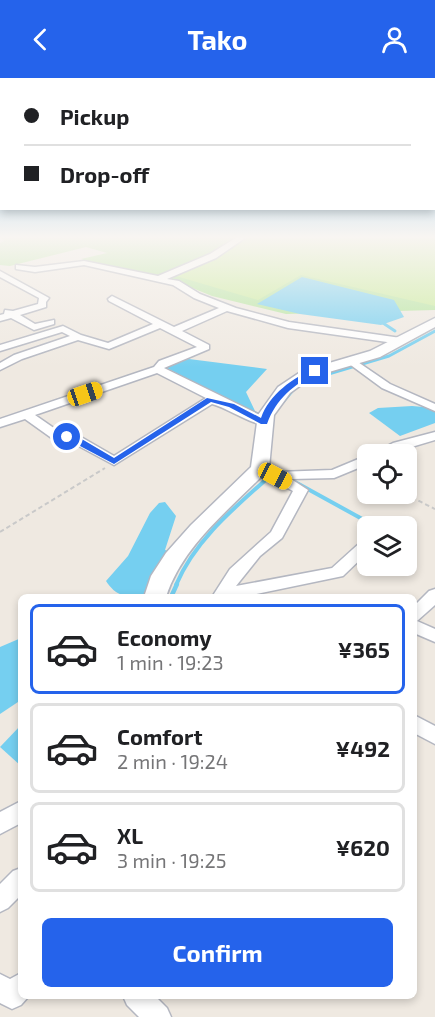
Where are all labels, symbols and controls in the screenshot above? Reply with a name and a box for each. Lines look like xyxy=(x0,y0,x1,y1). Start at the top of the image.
icon: back xyxy=(24,23,57,56)
text: Tako xyxy=(188,23,247,55)
icon: person xyxy=(378,23,411,56)
text: Pickup xyxy=(60,103,129,129)
text: Drop-off xyxy=(60,161,149,187)
route end xyxy=(301,357,328,384)
car xyxy=(65,380,105,408)
route start xyxy=(53,423,80,450)
map controls xyxy=(357,444,417,576)
button: locate xyxy=(357,444,417,504)
car xyxy=(255,460,295,492)
button: layers xyxy=(357,516,417,576)
icon: car xyxy=(45,622,99,676)
text: Economy xyxy=(117,624,212,650)
text: ¥365 xyxy=(338,636,390,662)
text: 1 min · 19:23 xyxy=(117,650,224,674)
icon: car xyxy=(45,721,99,775)
text: Comfort xyxy=(117,723,202,749)
text: ¥492 xyxy=(336,735,390,761)
text: 2 min · 19:24 xyxy=(117,749,228,773)
icon: car xyxy=(45,820,99,874)
text: XL xyxy=(117,822,143,848)
text: ¥620 xyxy=(336,834,390,860)
text: 3 min · 19:25 xyxy=(117,848,226,872)
button: Confirm xyxy=(42,918,393,987)

